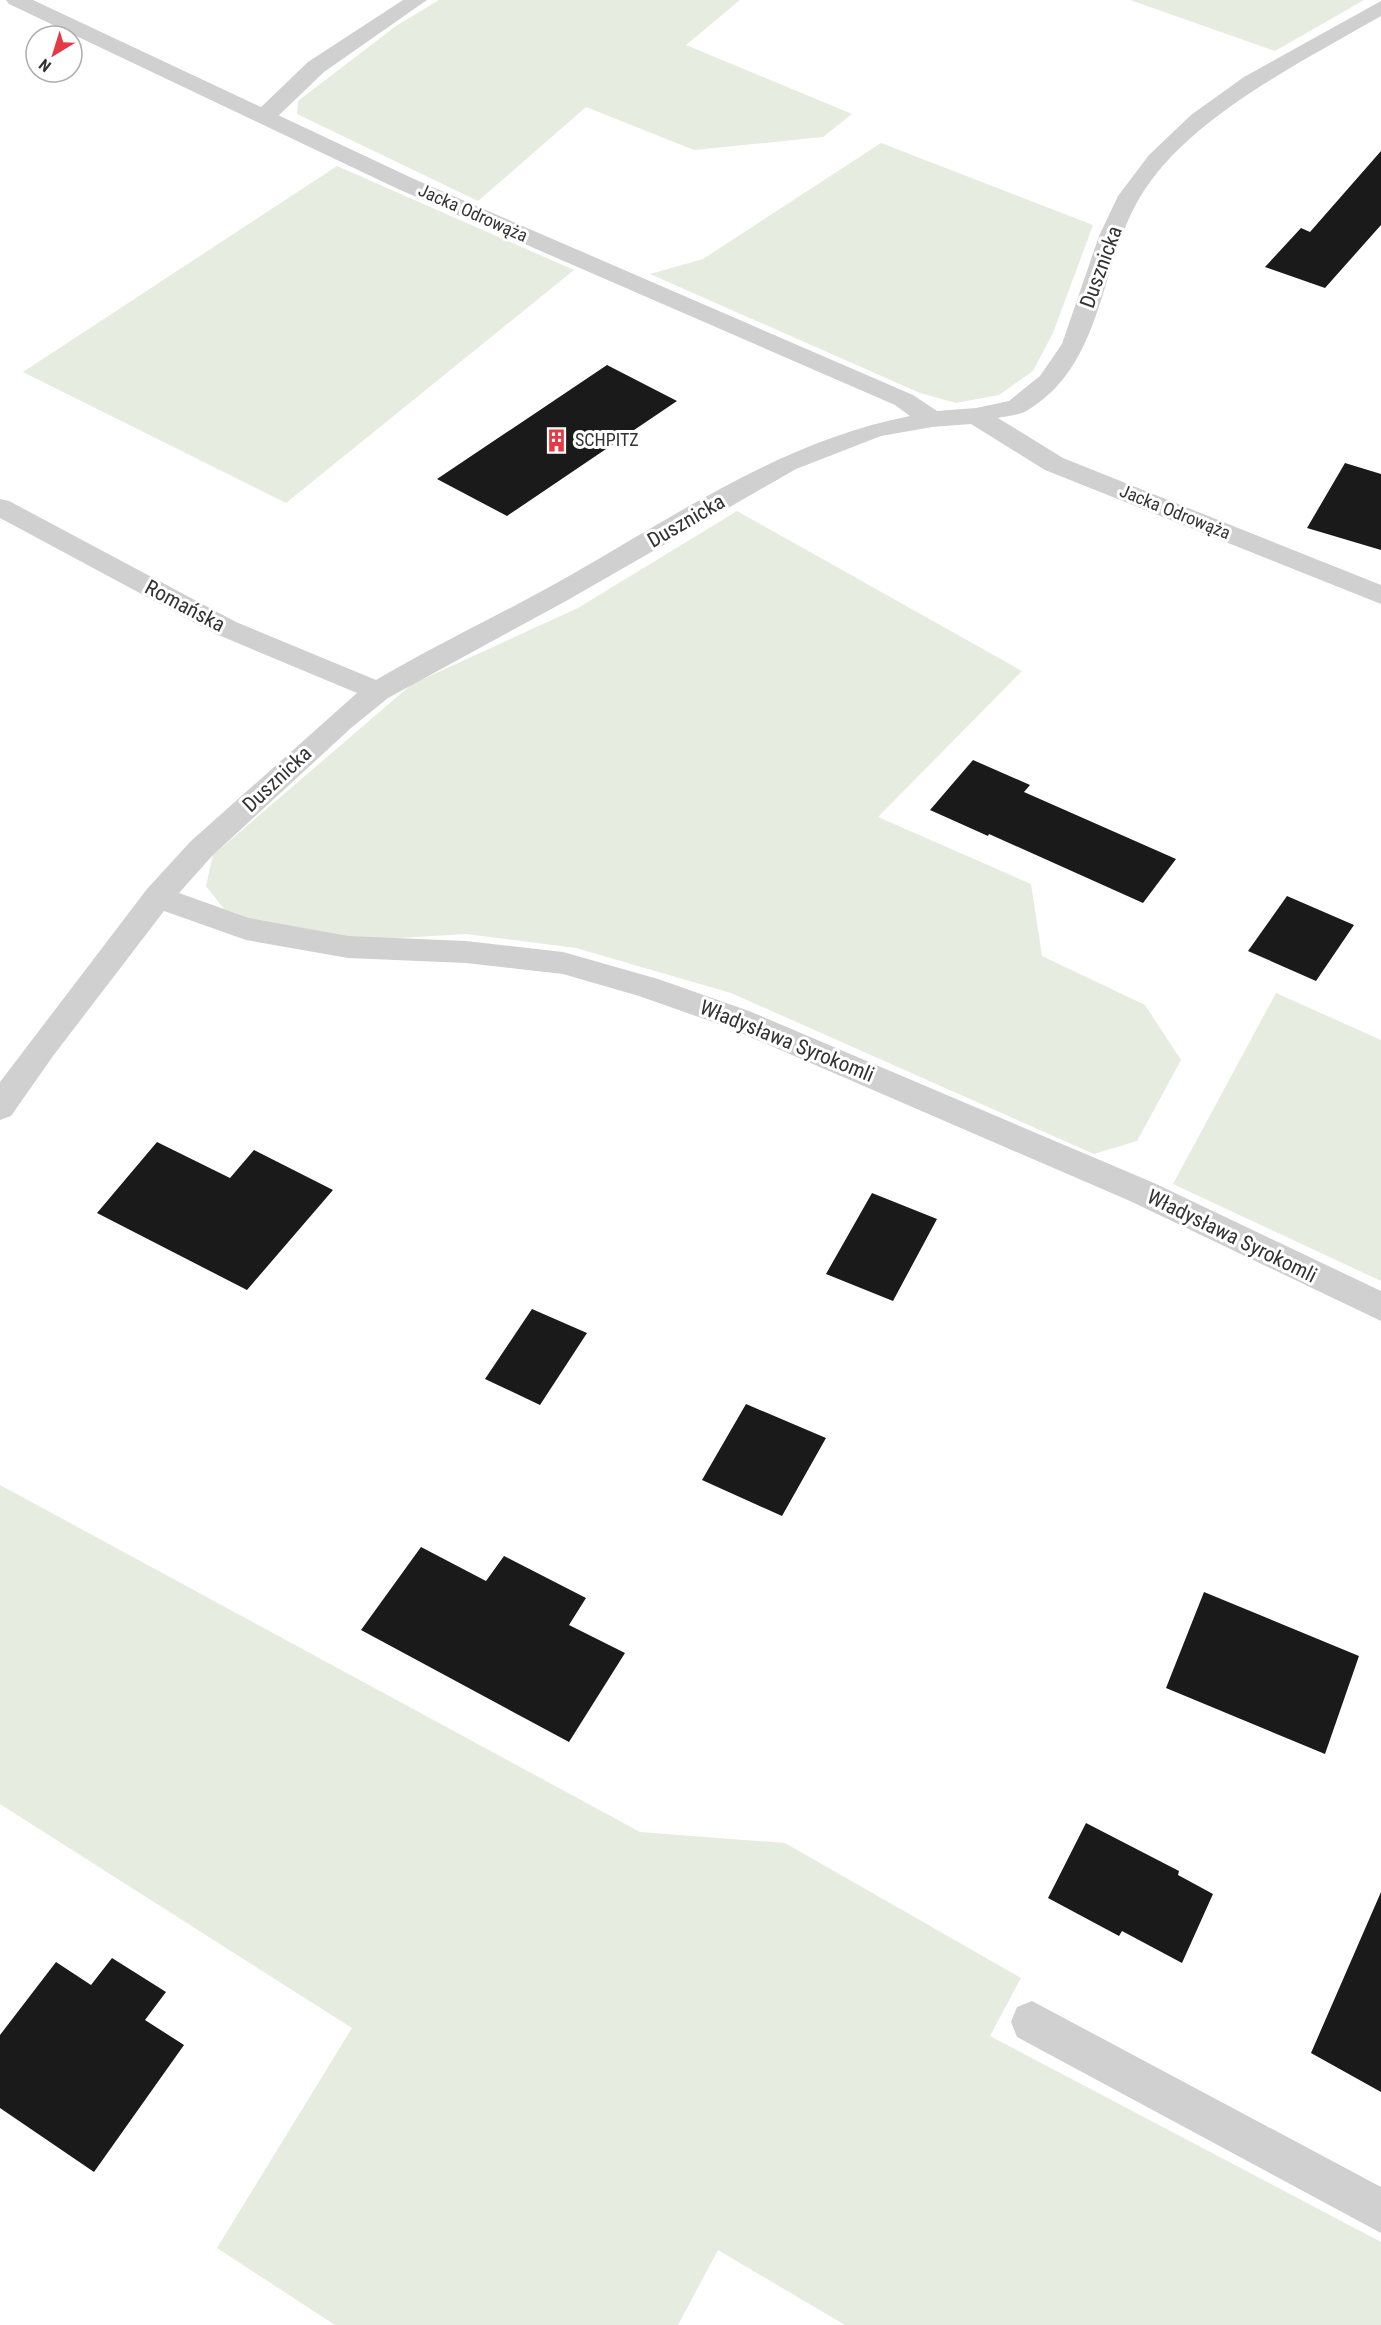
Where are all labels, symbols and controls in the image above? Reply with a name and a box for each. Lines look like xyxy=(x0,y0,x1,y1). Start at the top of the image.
north arrow xyxy=(24,24,84,84)
text: N xyxy=(35,55,55,76)
street label: Jacka Odrowąża xyxy=(415,179,531,246)
street label: Dusznicka xyxy=(1075,223,1127,311)
building icon: SCHPITZ xyxy=(544,427,570,453)
place label: SCHPITZ xyxy=(575,429,639,450)
street label: Jacka Odrowąża xyxy=(1117,480,1234,543)
street label: Dusznicka xyxy=(643,489,729,553)
street label: Romańska xyxy=(141,575,229,637)
street label: Dusznicka xyxy=(238,741,316,817)
street label: Władysława Syrokomli xyxy=(696,995,878,1087)
street label: Władysława Syrokomli xyxy=(1143,1185,1321,1287)

